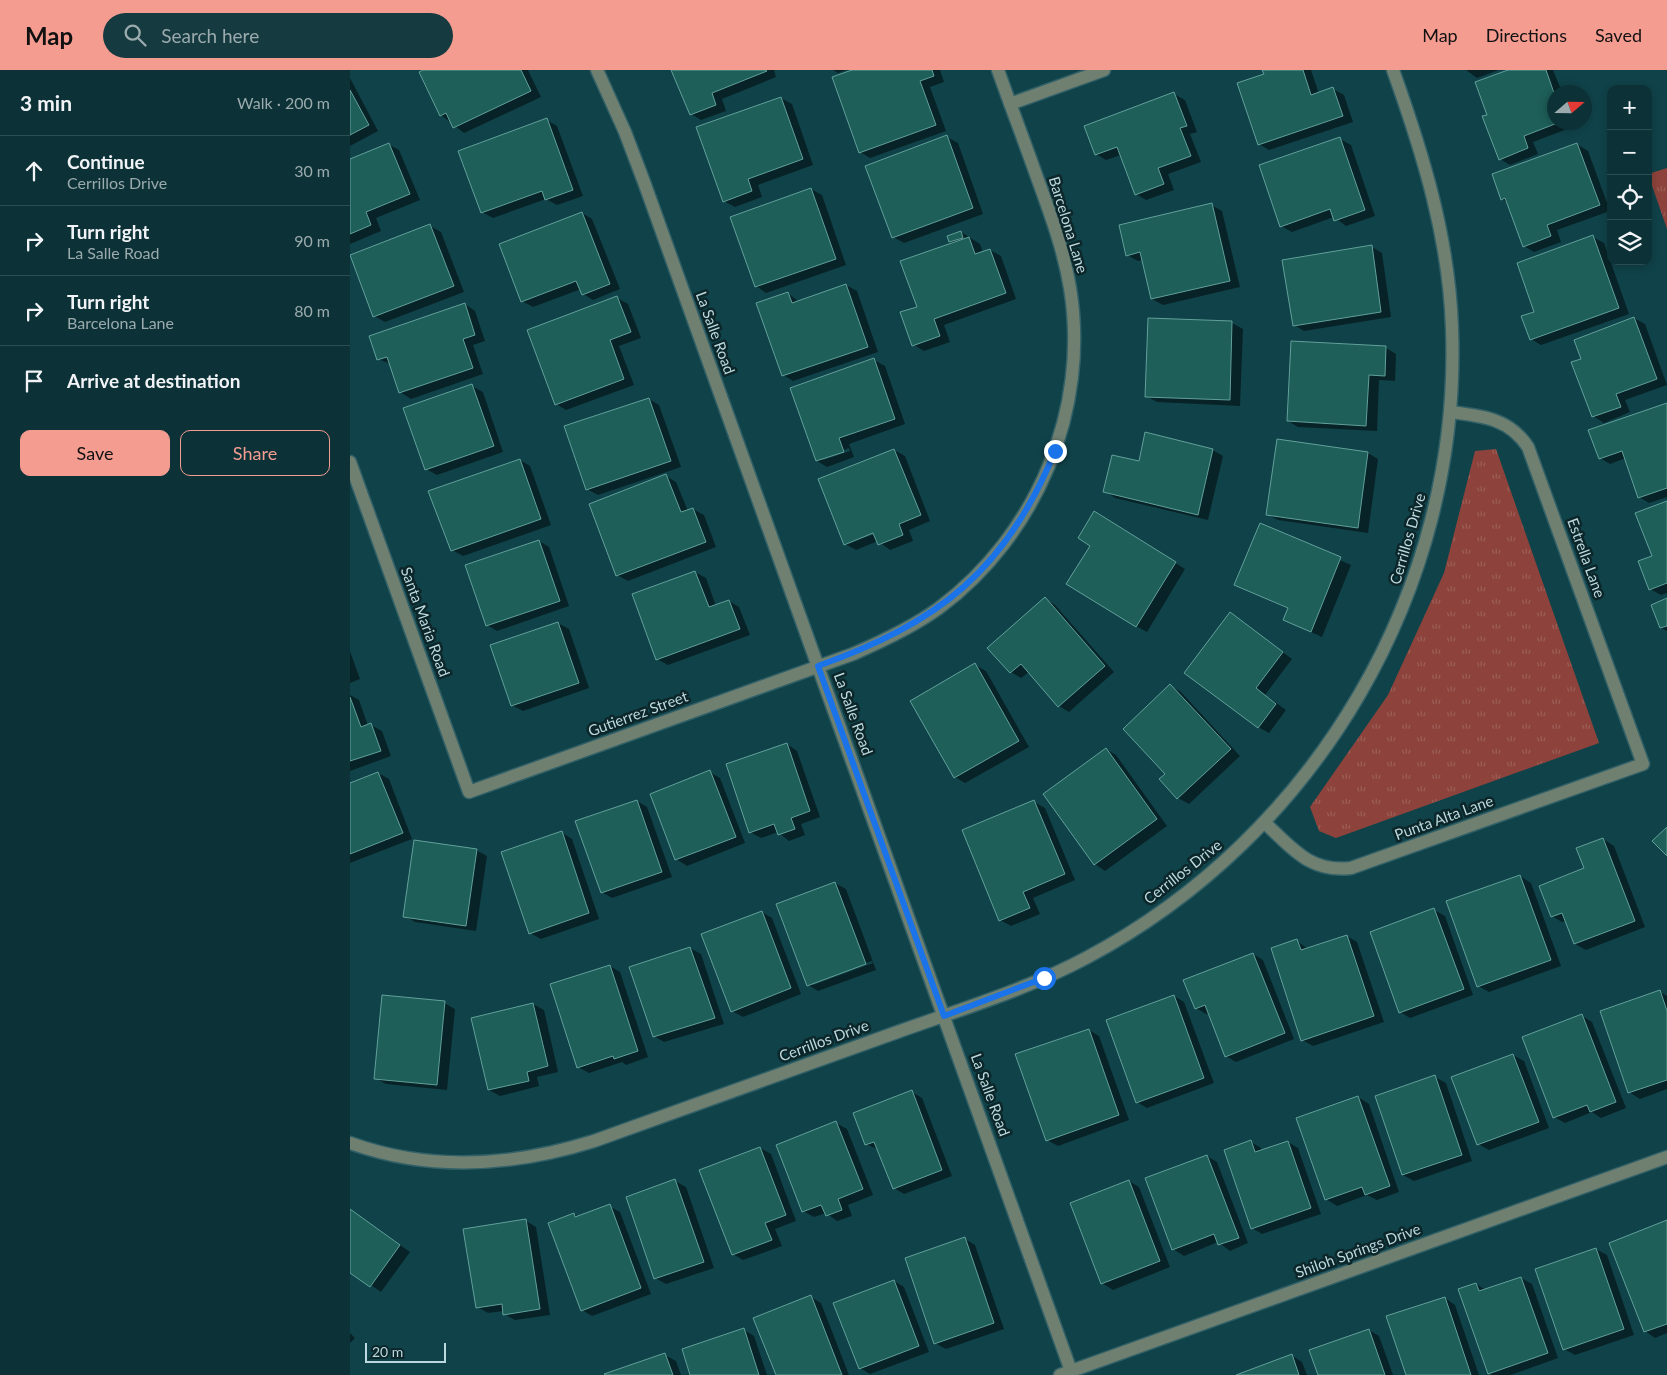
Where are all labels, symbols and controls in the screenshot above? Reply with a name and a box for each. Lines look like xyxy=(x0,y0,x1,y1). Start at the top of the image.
search box xyxy=(103,13,453,58)
text: Map xyxy=(25,21,73,50)
icon: search xyxy=(121,21,149,49)
text: Search here xyxy=(161,24,259,47)
text: Map xyxy=(1422,24,1458,46)
text: Directions xyxy=(1486,24,1567,46)
text: Saved xyxy=(1595,24,1642,46)
north arrow xyxy=(1547,85,1592,130)
map controls xyxy=(1607,85,1652,265)
button: + xyxy=(1607,85,1652,130)
text: 3 min xyxy=(20,90,72,115)
text: Walk · 200 m xyxy=(237,93,330,112)
button: − xyxy=(1607,130,1652,175)
text: Continue xyxy=(67,150,145,173)
icon: ahead xyxy=(20,157,48,185)
text: 30 m xyxy=(294,161,330,180)
text: Cerrillos Drive xyxy=(67,173,167,192)
street label: Barcelona Lane xyxy=(1046,174,1092,275)
button: locate xyxy=(1607,175,1652,220)
text: Turn right xyxy=(67,220,149,243)
button: layers xyxy=(1607,220,1652,265)
icon: right xyxy=(20,227,48,255)
text: 90 m xyxy=(294,231,330,250)
text: La Salle Road xyxy=(67,243,159,262)
street label: La Salle Road xyxy=(693,289,739,376)
text: Turn right xyxy=(67,290,149,313)
icon: right xyxy=(20,297,48,325)
text: 80 m xyxy=(294,301,330,320)
text: Barcelona Lane xyxy=(67,313,174,332)
icon: arrive xyxy=(20,367,48,395)
text: Arrive at destination xyxy=(67,369,240,392)
button: Save xyxy=(20,430,170,476)
button: Share xyxy=(180,430,330,476)
route end xyxy=(1044,440,1067,463)
street label: Cerrillos Drive xyxy=(1385,491,1429,586)
street label: Estrella Lane xyxy=(1564,515,1610,600)
street label: Santa Maria Road xyxy=(398,564,454,679)
street label: La Salle Road xyxy=(831,670,877,757)
street label: Gutierrez Street xyxy=(585,686,691,739)
street label: Punta Alta Lane xyxy=(1392,791,1495,843)
street label: Cerrillos Drive xyxy=(1140,835,1225,907)
route start xyxy=(1033,967,1056,990)
street label: Cerrillos Drive xyxy=(776,1016,871,1065)
street label: La Salle Road xyxy=(968,1051,1014,1138)
street label: Shiloh Springs Drive xyxy=(1293,1219,1423,1281)
scale bar xyxy=(365,1340,446,1363)
text: 20 m xyxy=(372,1343,403,1360)

